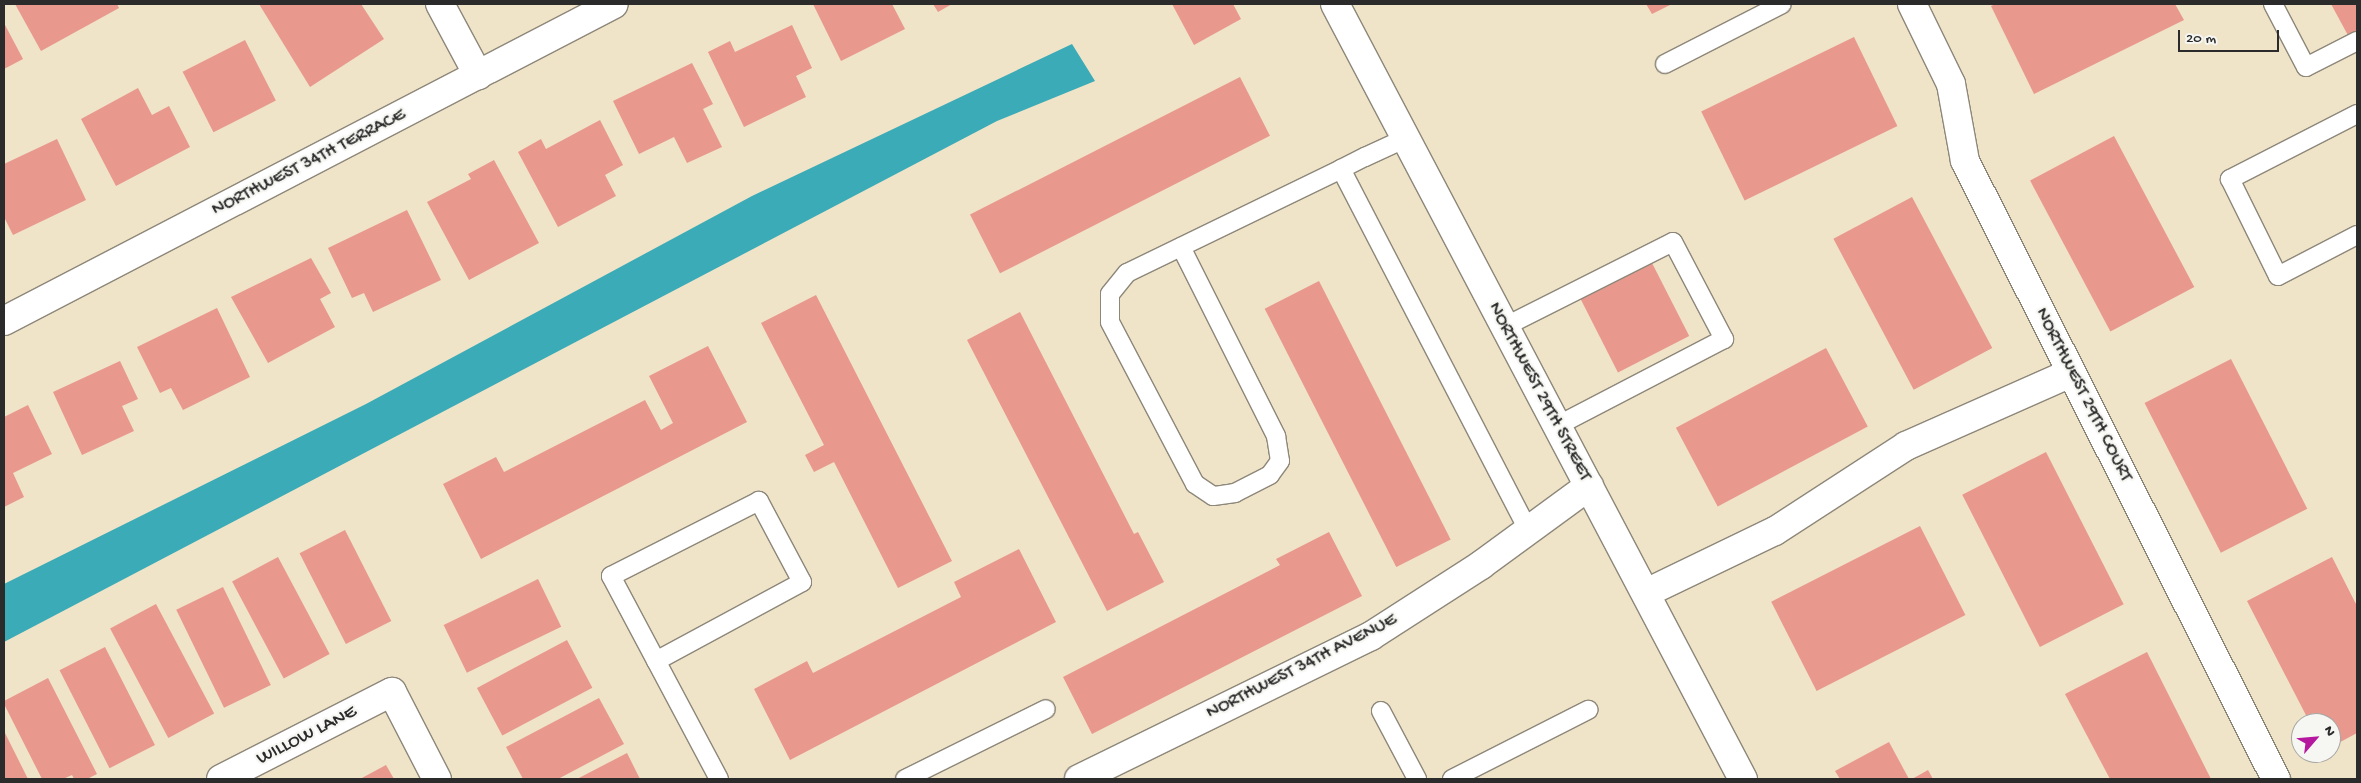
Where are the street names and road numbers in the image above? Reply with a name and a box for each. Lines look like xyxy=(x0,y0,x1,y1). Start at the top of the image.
street label: NORTHWEST 34TH TERRACE xyxy=(208,104,410,222)
street label: NORTHWEST 29TH STREET xyxy=(1482,299,1596,485)
street label: NORTHWEST 29TH COURT xyxy=(2029,304,2137,486)
street label: NORTHWEST 34TH AVENUE xyxy=(1203,609,1401,725)
street label: WILLOW LANE xyxy=(253,701,361,771)

